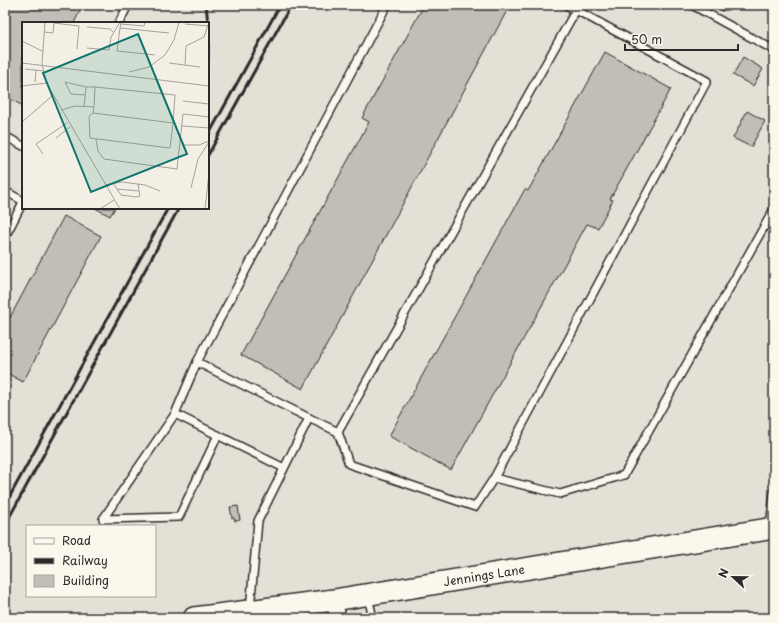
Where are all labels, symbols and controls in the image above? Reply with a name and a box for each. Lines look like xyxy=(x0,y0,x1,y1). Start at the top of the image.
inset map xyxy=(22,22,209,209)
scale bar xyxy=(625,26,738,52)
text: 50 m xyxy=(631,30,662,48)
legend xyxy=(26,525,156,597)
text: Road xyxy=(62,531,91,549)
text: Railway xyxy=(62,551,108,569)
north arrow xyxy=(713,557,753,597)
street label: Jennings Lane xyxy=(442,560,526,590)
text: N xyxy=(714,566,733,580)
text: Building xyxy=(62,571,109,589)

